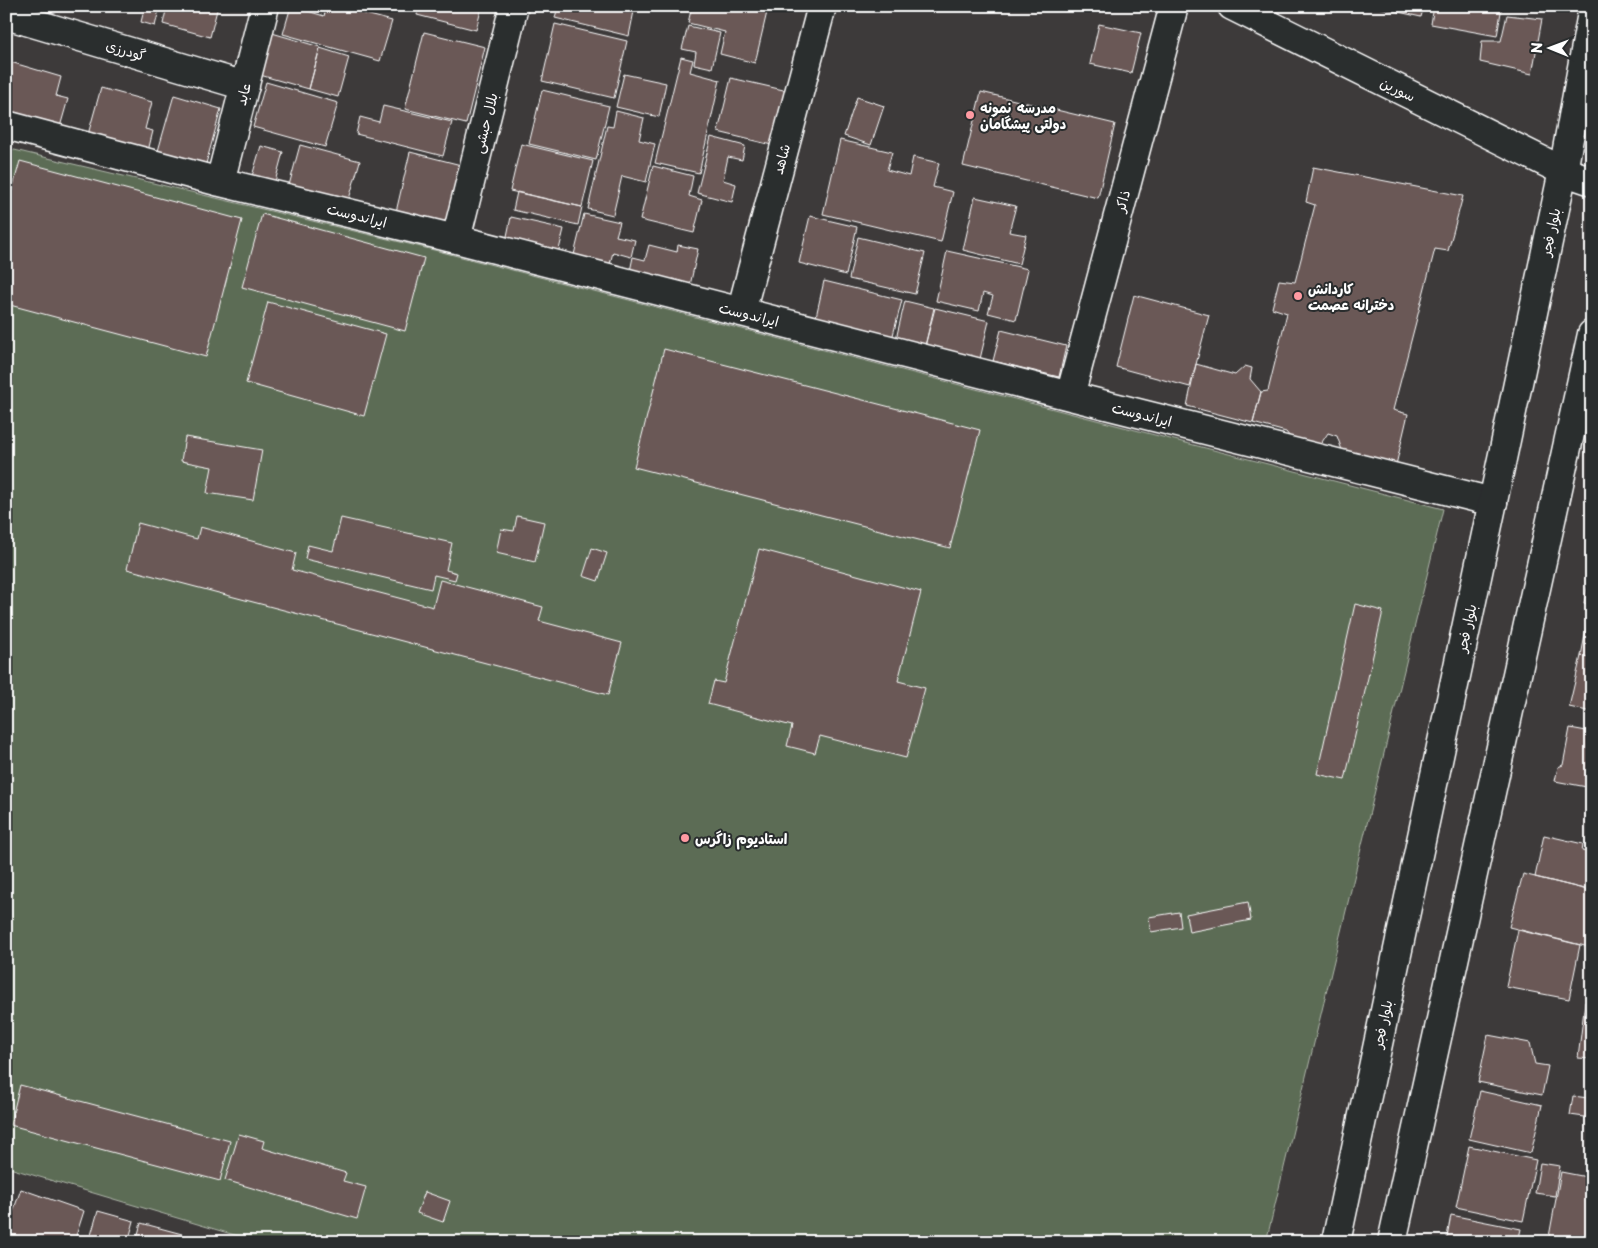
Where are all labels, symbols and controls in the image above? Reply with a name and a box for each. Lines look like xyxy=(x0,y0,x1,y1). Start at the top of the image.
north arrow xyxy=(1526,22,1576,72)
street label: گودرزی xyxy=(104,34,148,66)
text: N xyxy=(1526,42,1547,53)
street label: سورین xyxy=(1377,71,1419,107)
street label: عابد xyxy=(230,80,256,108)
street label: بلال حبشی xyxy=(467,90,503,156)
place label: مدرسه نمونه دولتی پیشگامان xyxy=(980,97,1066,134)
marker: مدرسه نمونه دولتی پیشگامان xyxy=(964,109,976,121)
street label: شاهد xyxy=(767,141,795,177)
street label: ذاکر xyxy=(1109,188,1135,215)
street label: ایراندوست xyxy=(325,197,389,233)
street label: بلوار فجر xyxy=(1534,206,1565,259)
place label: کاردانش دخترانه عصمت xyxy=(1308,278,1394,315)
marker: کاردانش دخترانه عصمت xyxy=(1292,290,1304,302)
street label: ایراندوست xyxy=(717,296,781,332)
street label: ایراندوست xyxy=(1110,396,1174,432)
street label: بلوار فجر xyxy=(1450,602,1481,655)
place label: استادیوم زاگرس xyxy=(695,828,788,850)
marker: استادیوم زاگرس xyxy=(679,832,691,844)
street label: بلوار فجر xyxy=(1366,998,1397,1051)

